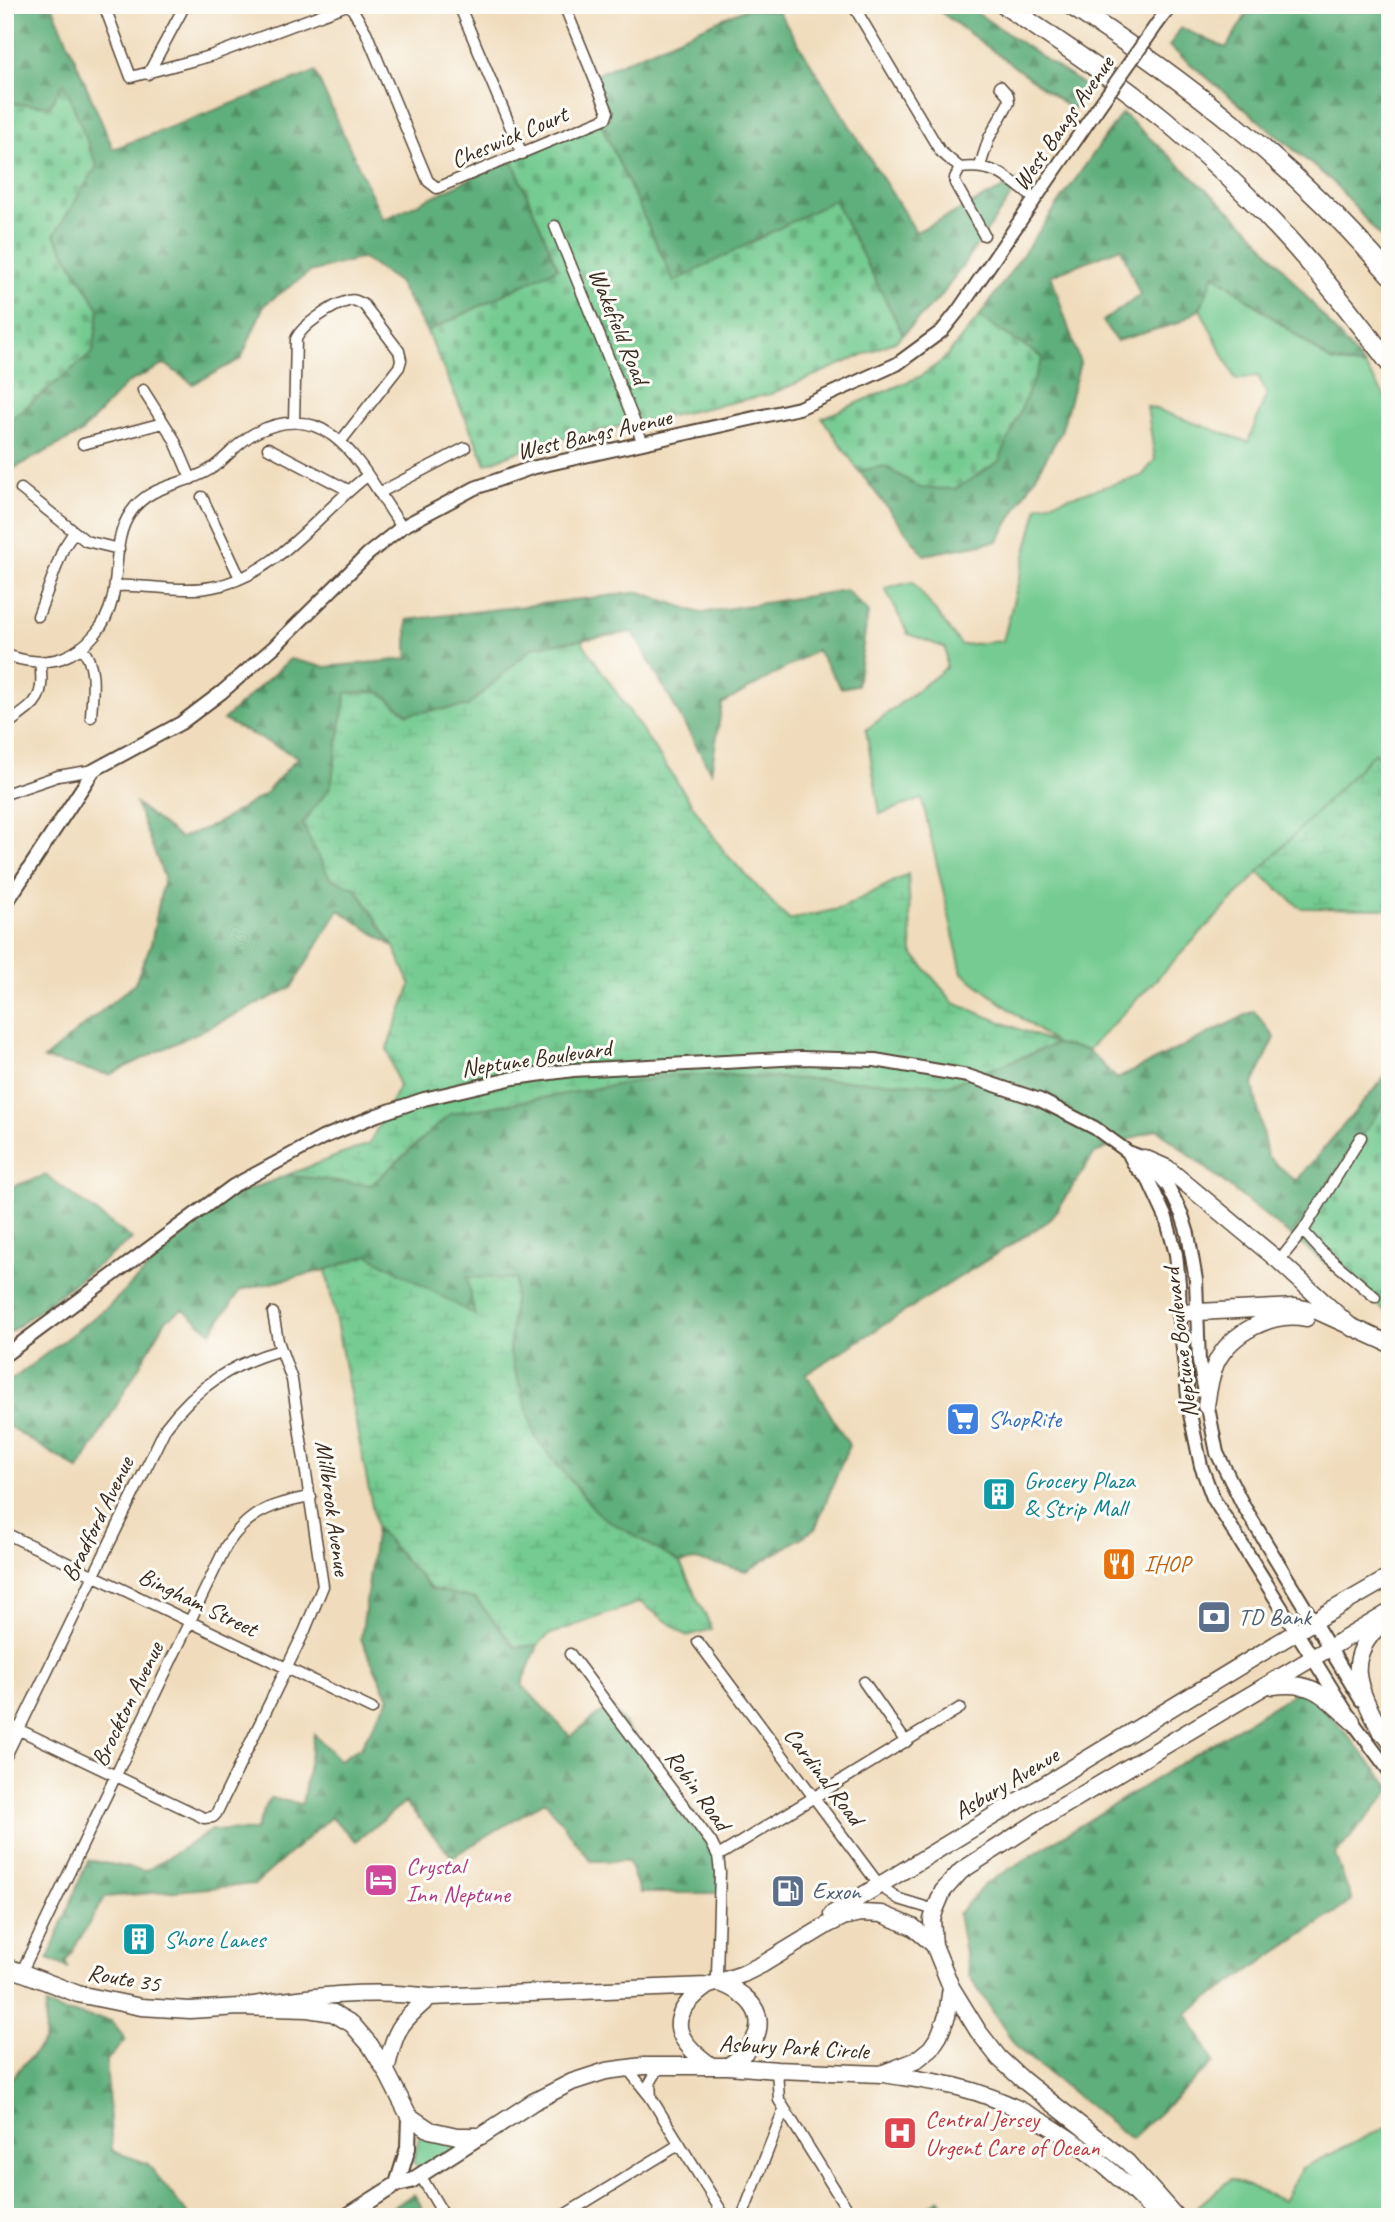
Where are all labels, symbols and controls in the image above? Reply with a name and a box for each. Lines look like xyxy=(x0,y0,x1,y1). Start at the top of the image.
street label: West Bangs Avenue xyxy=(1005,48,1122,196)
street label: Cheswick Court xyxy=(446,98,574,175)
street label: Wakefield Road xyxy=(582,264,657,392)
street label: West Bangs Avenue xyxy=(514,401,676,466)
street label: Neptune Boulevard xyxy=(459,1032,616,1083)
street label: Neptune Boulevard xyxy=(1155,1263,1204,1420)
supermarket icon: ShopRite xyxy=(944,1400,982,1438)
place label: ShopRite xyxy=(988,1404,1063,1434)
street label: Millbrook Avenue xyxy=(309,1439,358,1580)
street label: Bradford Avenue xyxy=(54,1450,141,1586)
place label: Grocery Plaza & Strip Mall xyxy=(1024,1465,1136,1523)
building icon: Grocery Plaza & Strip Mall xyxy=(980,1475,1018,1513)
restaurant icon: IHOP xyxy=(1100,1545,1138,1583)
place label: IHOP xyxy=(1144,1549,1193,1579)
street label: Bingham Street xyxy=(134,1560,264,1644)
bank icon: TD Bank xyxy=(1195,1598,1233,1636)
place label: TD Bank xyxy=(1238,1602,1313,1632)
street label: Brockton Avenue xyxy=(84,1635,171,1771)
street label: Cardinal Road xyxy=(777,1721,873,1834)
street label: Asbury Avenue xyxy=(948,1739,1066,1826)
street label: Robin Road xyxy=(659,1744,740,1839)
place label: Crystal Inn Neptune xyxy=(406,1851,512,1909)
hotel icon: Crystal Inn Neptune xyxy=(362,1861,400,1899)
fuel station icon: Exxon xyxy=(769,1872,807,1910)
place label: Exxon xyxy=(812,1876,862,1906)
building icon: Shore Lanes xyxy=(120,1920,158,1958)
place label: Shore Lanes xyxy=(164,1924,268,1954)
street label: Route 35 xyxy=(85,1957,164,1999)
street label: Asbury Park Circle xyxy=(718,2028,872,2066)
place label: Central Jersey Urgent Care of Ocean xyxy=(925,2104,1100,2162)
hospital icon: Central Jersey Urgent Care of Ocean xyxy=(881,2114,919,2152)

